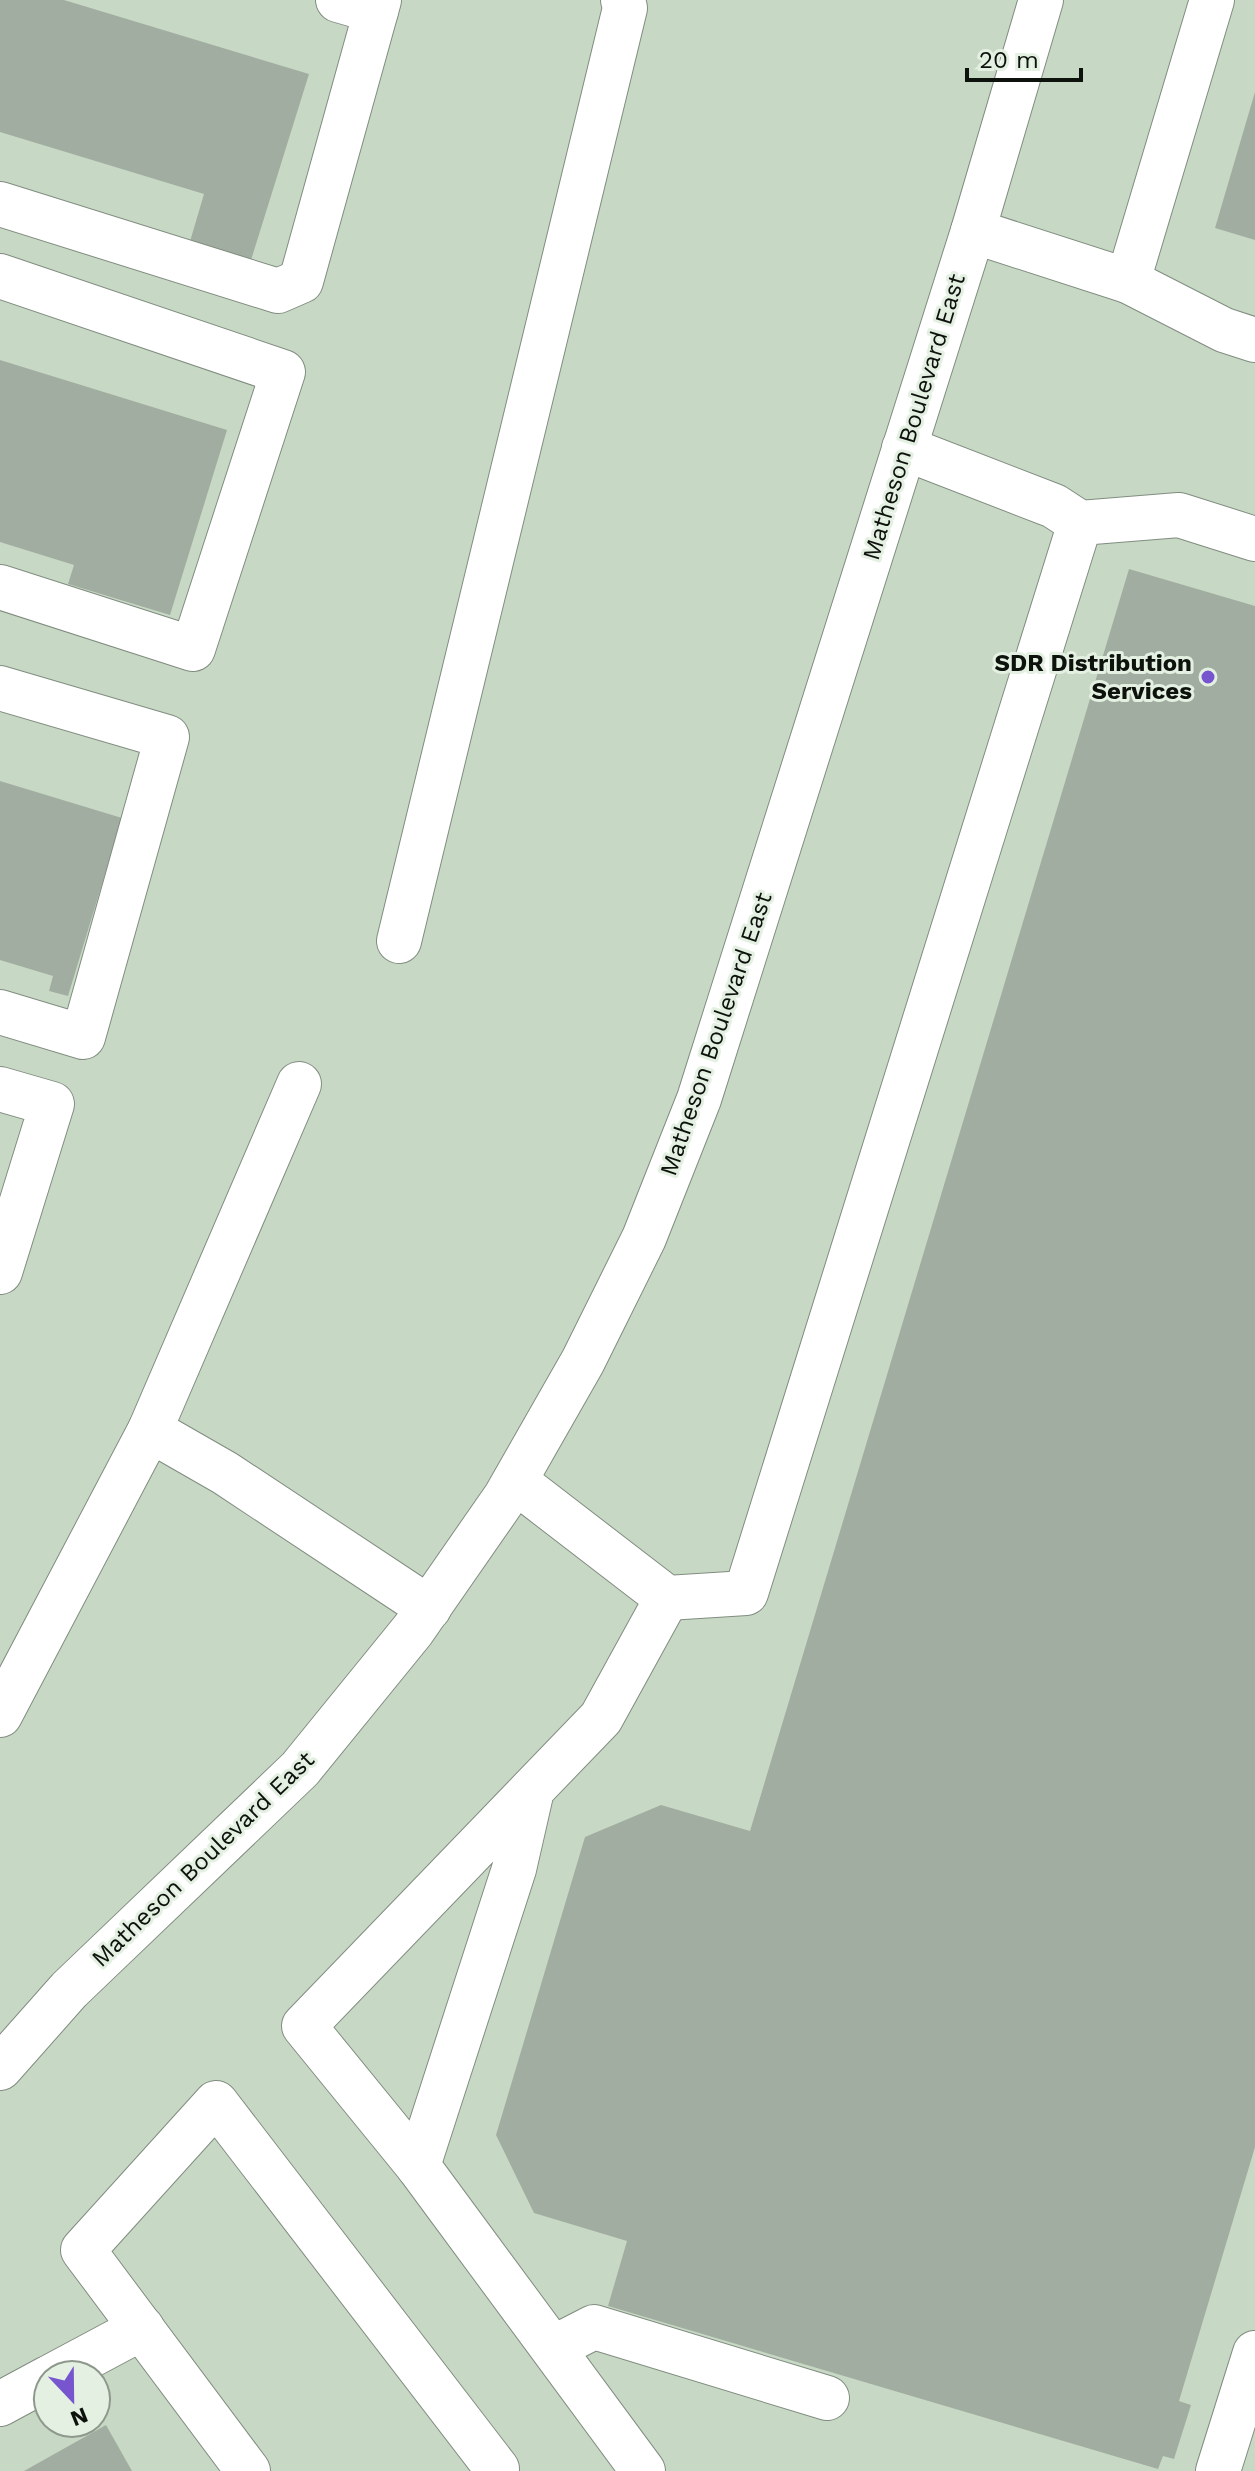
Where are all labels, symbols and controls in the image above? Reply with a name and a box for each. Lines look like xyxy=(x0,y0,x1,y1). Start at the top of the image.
scale bar xyxy=(967,32,1081,82)
text: 20 m xyxy=(979,46,1039,74)
street label: Matheson Boulevard East xyxy=(857,270,971,564)
place label: SDR Distribution Services xyxy=(995,649,1192,705)
marker: SDR Distribution Services xyxy=(1199,668,1217,686)
street label: Matheson Boulevard East xyxy=(654,889,778,1179)
street label: Matheson Boulevard East xyxy=(86,1745,320,1973)
north arrow xyxy=(32,2359,112,2439)
text: N xyxy=(67,2402,92,2432)

